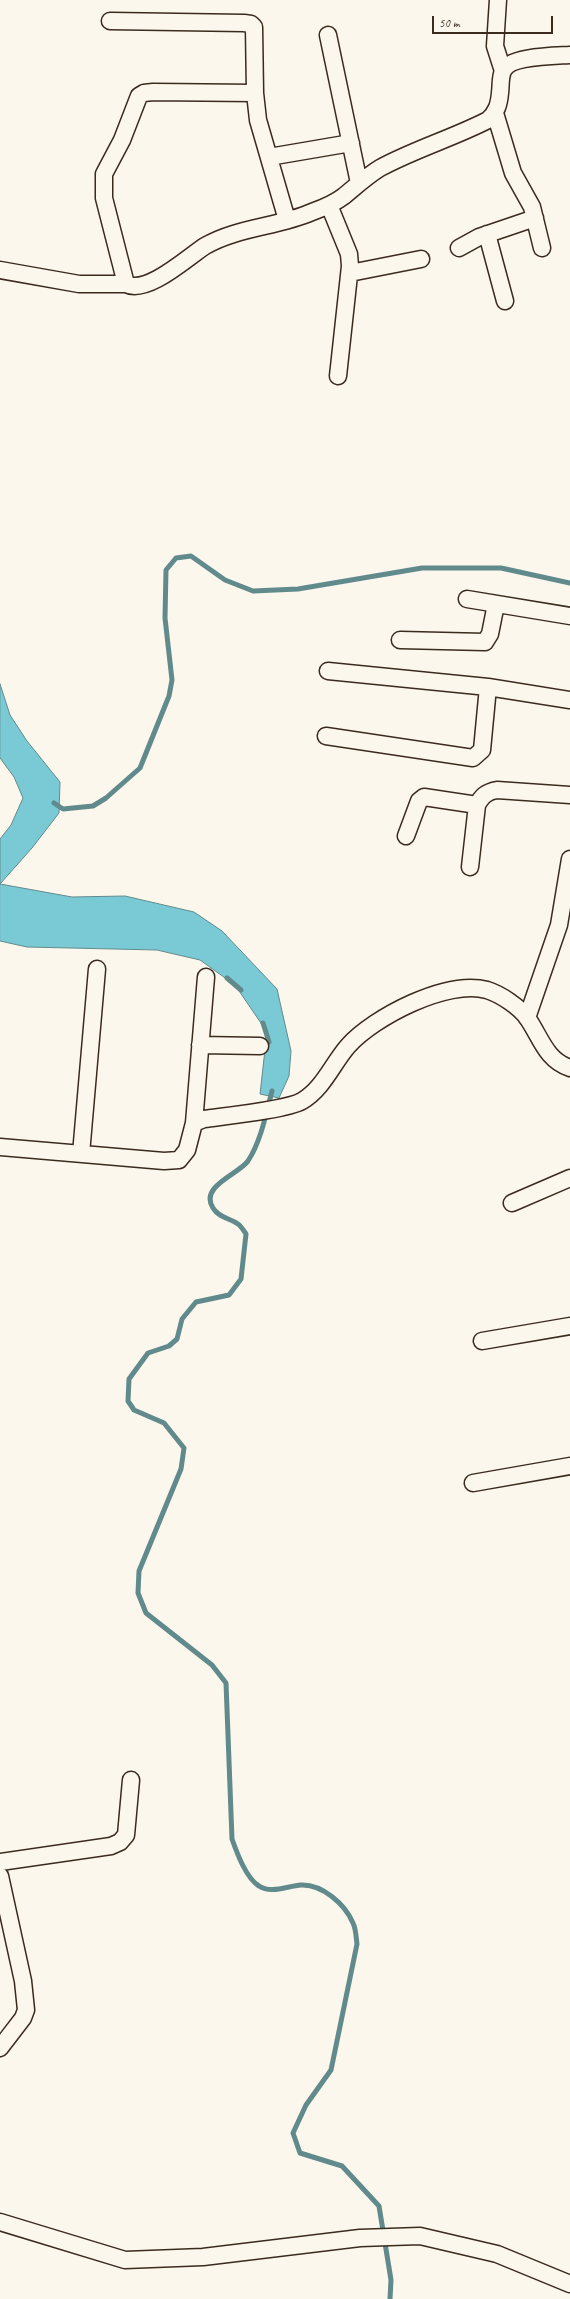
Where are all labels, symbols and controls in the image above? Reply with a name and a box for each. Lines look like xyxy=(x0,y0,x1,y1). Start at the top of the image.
scale bar xyxy=(434,8,555,34)
text: 50 m xyxy=(439,15,459,31)

